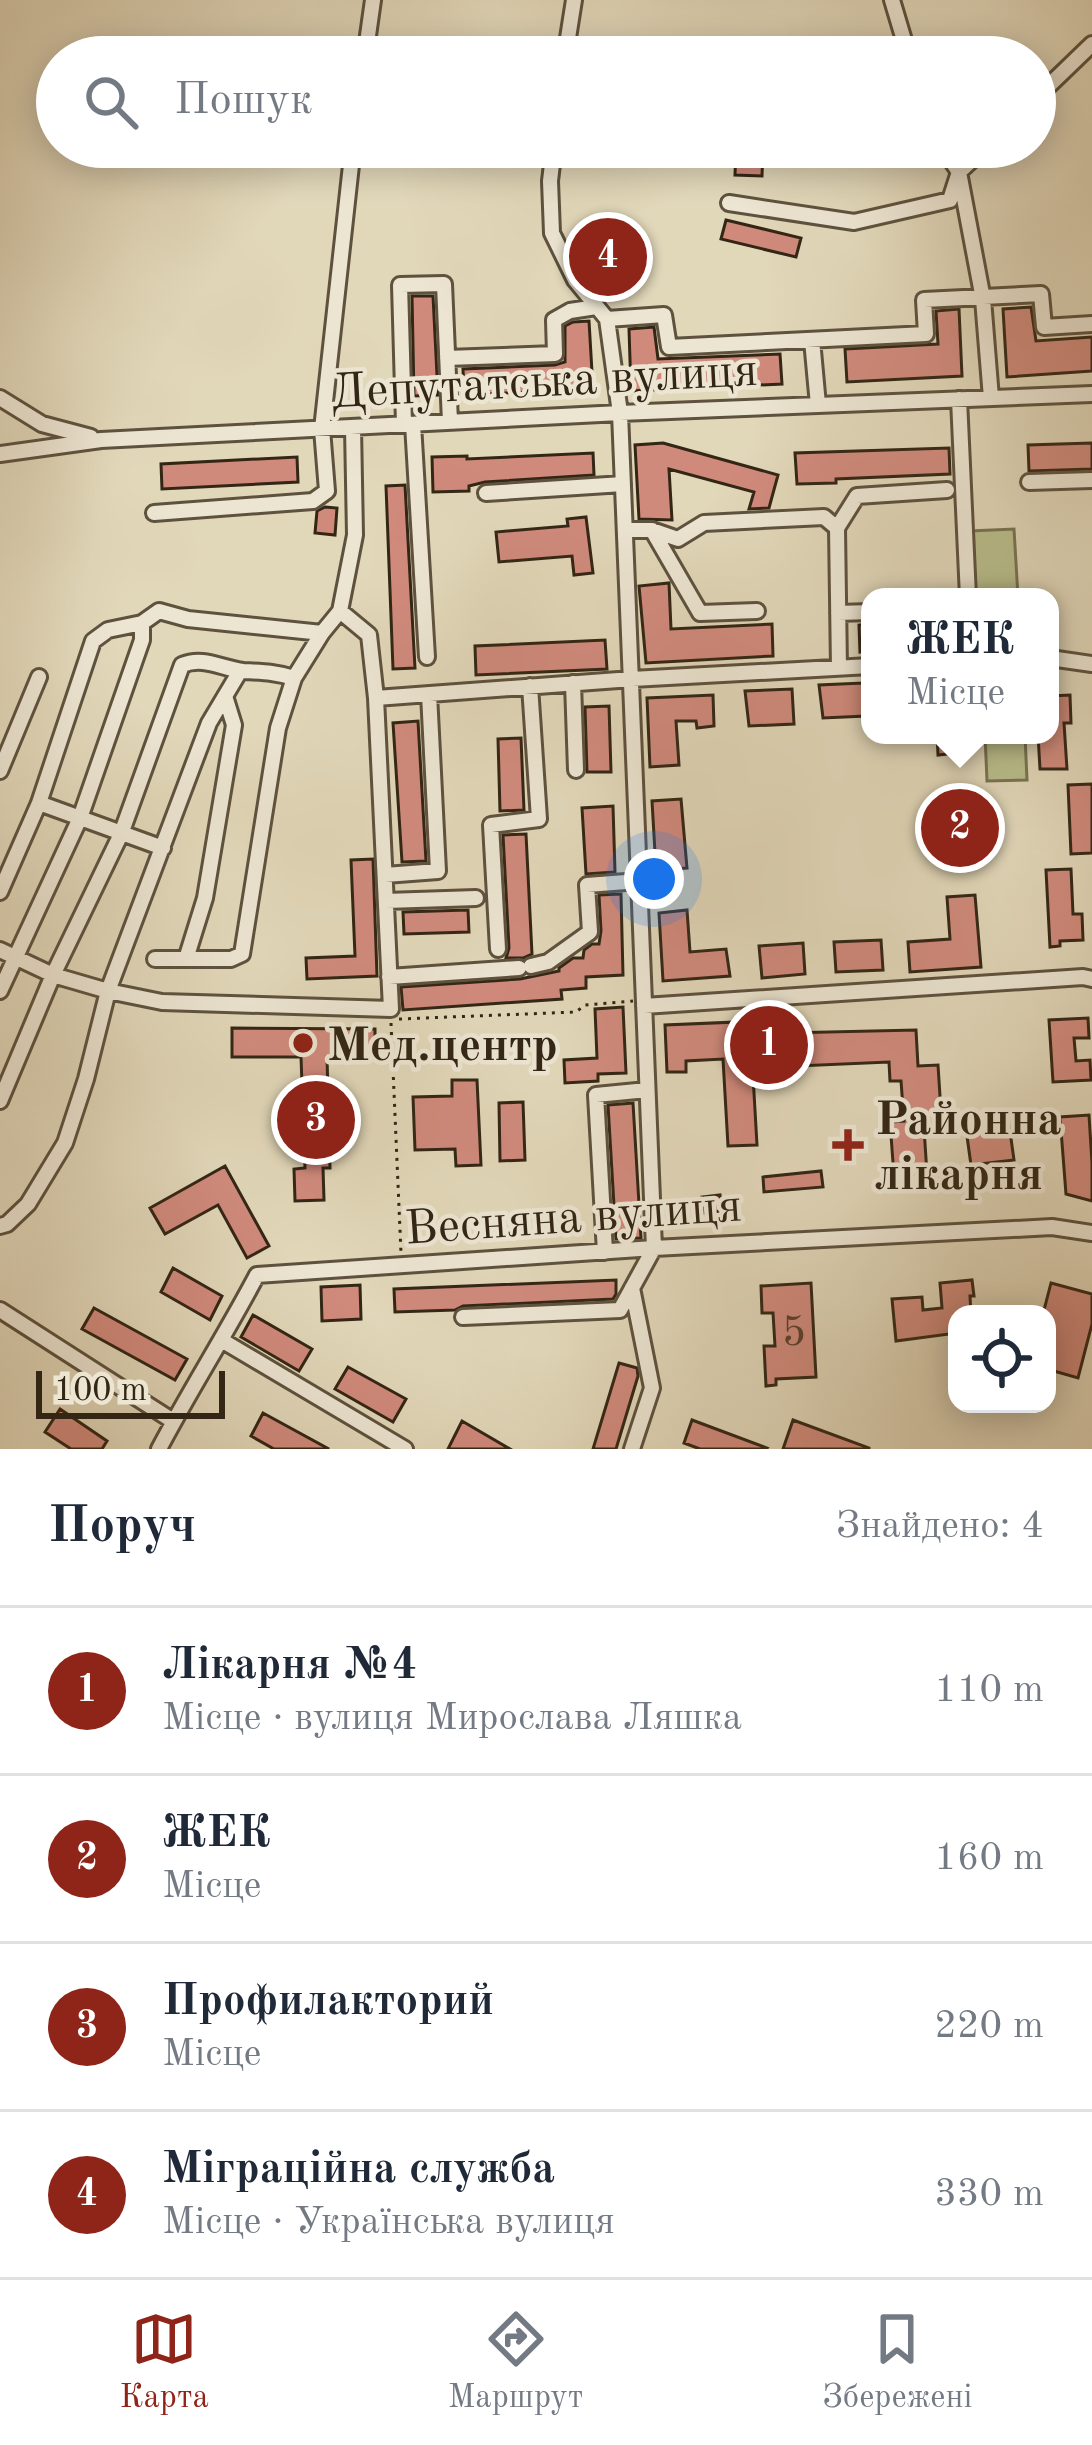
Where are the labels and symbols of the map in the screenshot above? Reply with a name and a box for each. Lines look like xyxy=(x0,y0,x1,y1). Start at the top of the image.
pin: 4 xyxy=(569,212,647,302)
street label: Депутатська вулиця xyxy=(329,348,759,418)
pin: 2 xyxy=(921,783,999,873)
your location xyxy=(624,849,684,909)
pin: 1 xyxy=(730,1000,808,1090)
place label: Мед.центр xyxy=(327,1023,558,1071)
marker: Мед.центр xyxy=(290,1030,316,1056)
pin: 3 xyxy=(277,1075,355,1165)
place label: Районна лікарня xyxy=(875,1097,1062,1200)
marker: Районна лікарня xyxy=(832,1129,864,1161)
street label: Весняна вулиця xyxy=(403,1183,744,1255)
house number: 5 xyxy=(782,1313,806,1355)
scale bar xyxy=(36,1365,225,1418)

